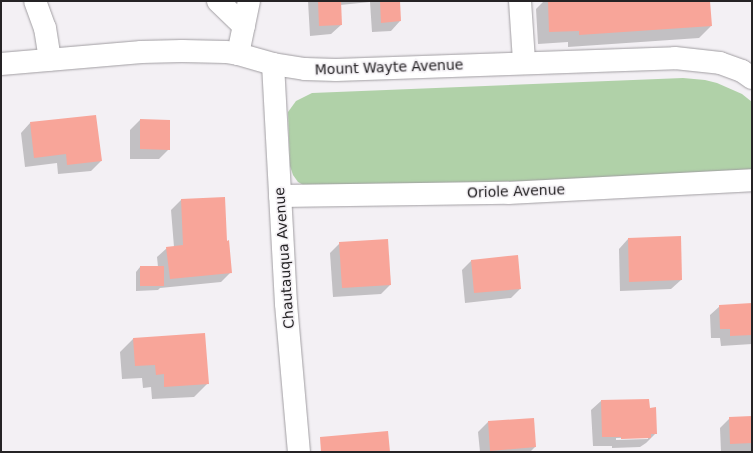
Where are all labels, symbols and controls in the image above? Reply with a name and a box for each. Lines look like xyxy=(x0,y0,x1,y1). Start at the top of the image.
street label: Mount Wayte Avenue xyxy=(314,56,464,78)
street label: Oriole Avenue xyxy=(467,181,565,201)
street label: Chautauqua Avenue xyxy=(271,187,297,329)

